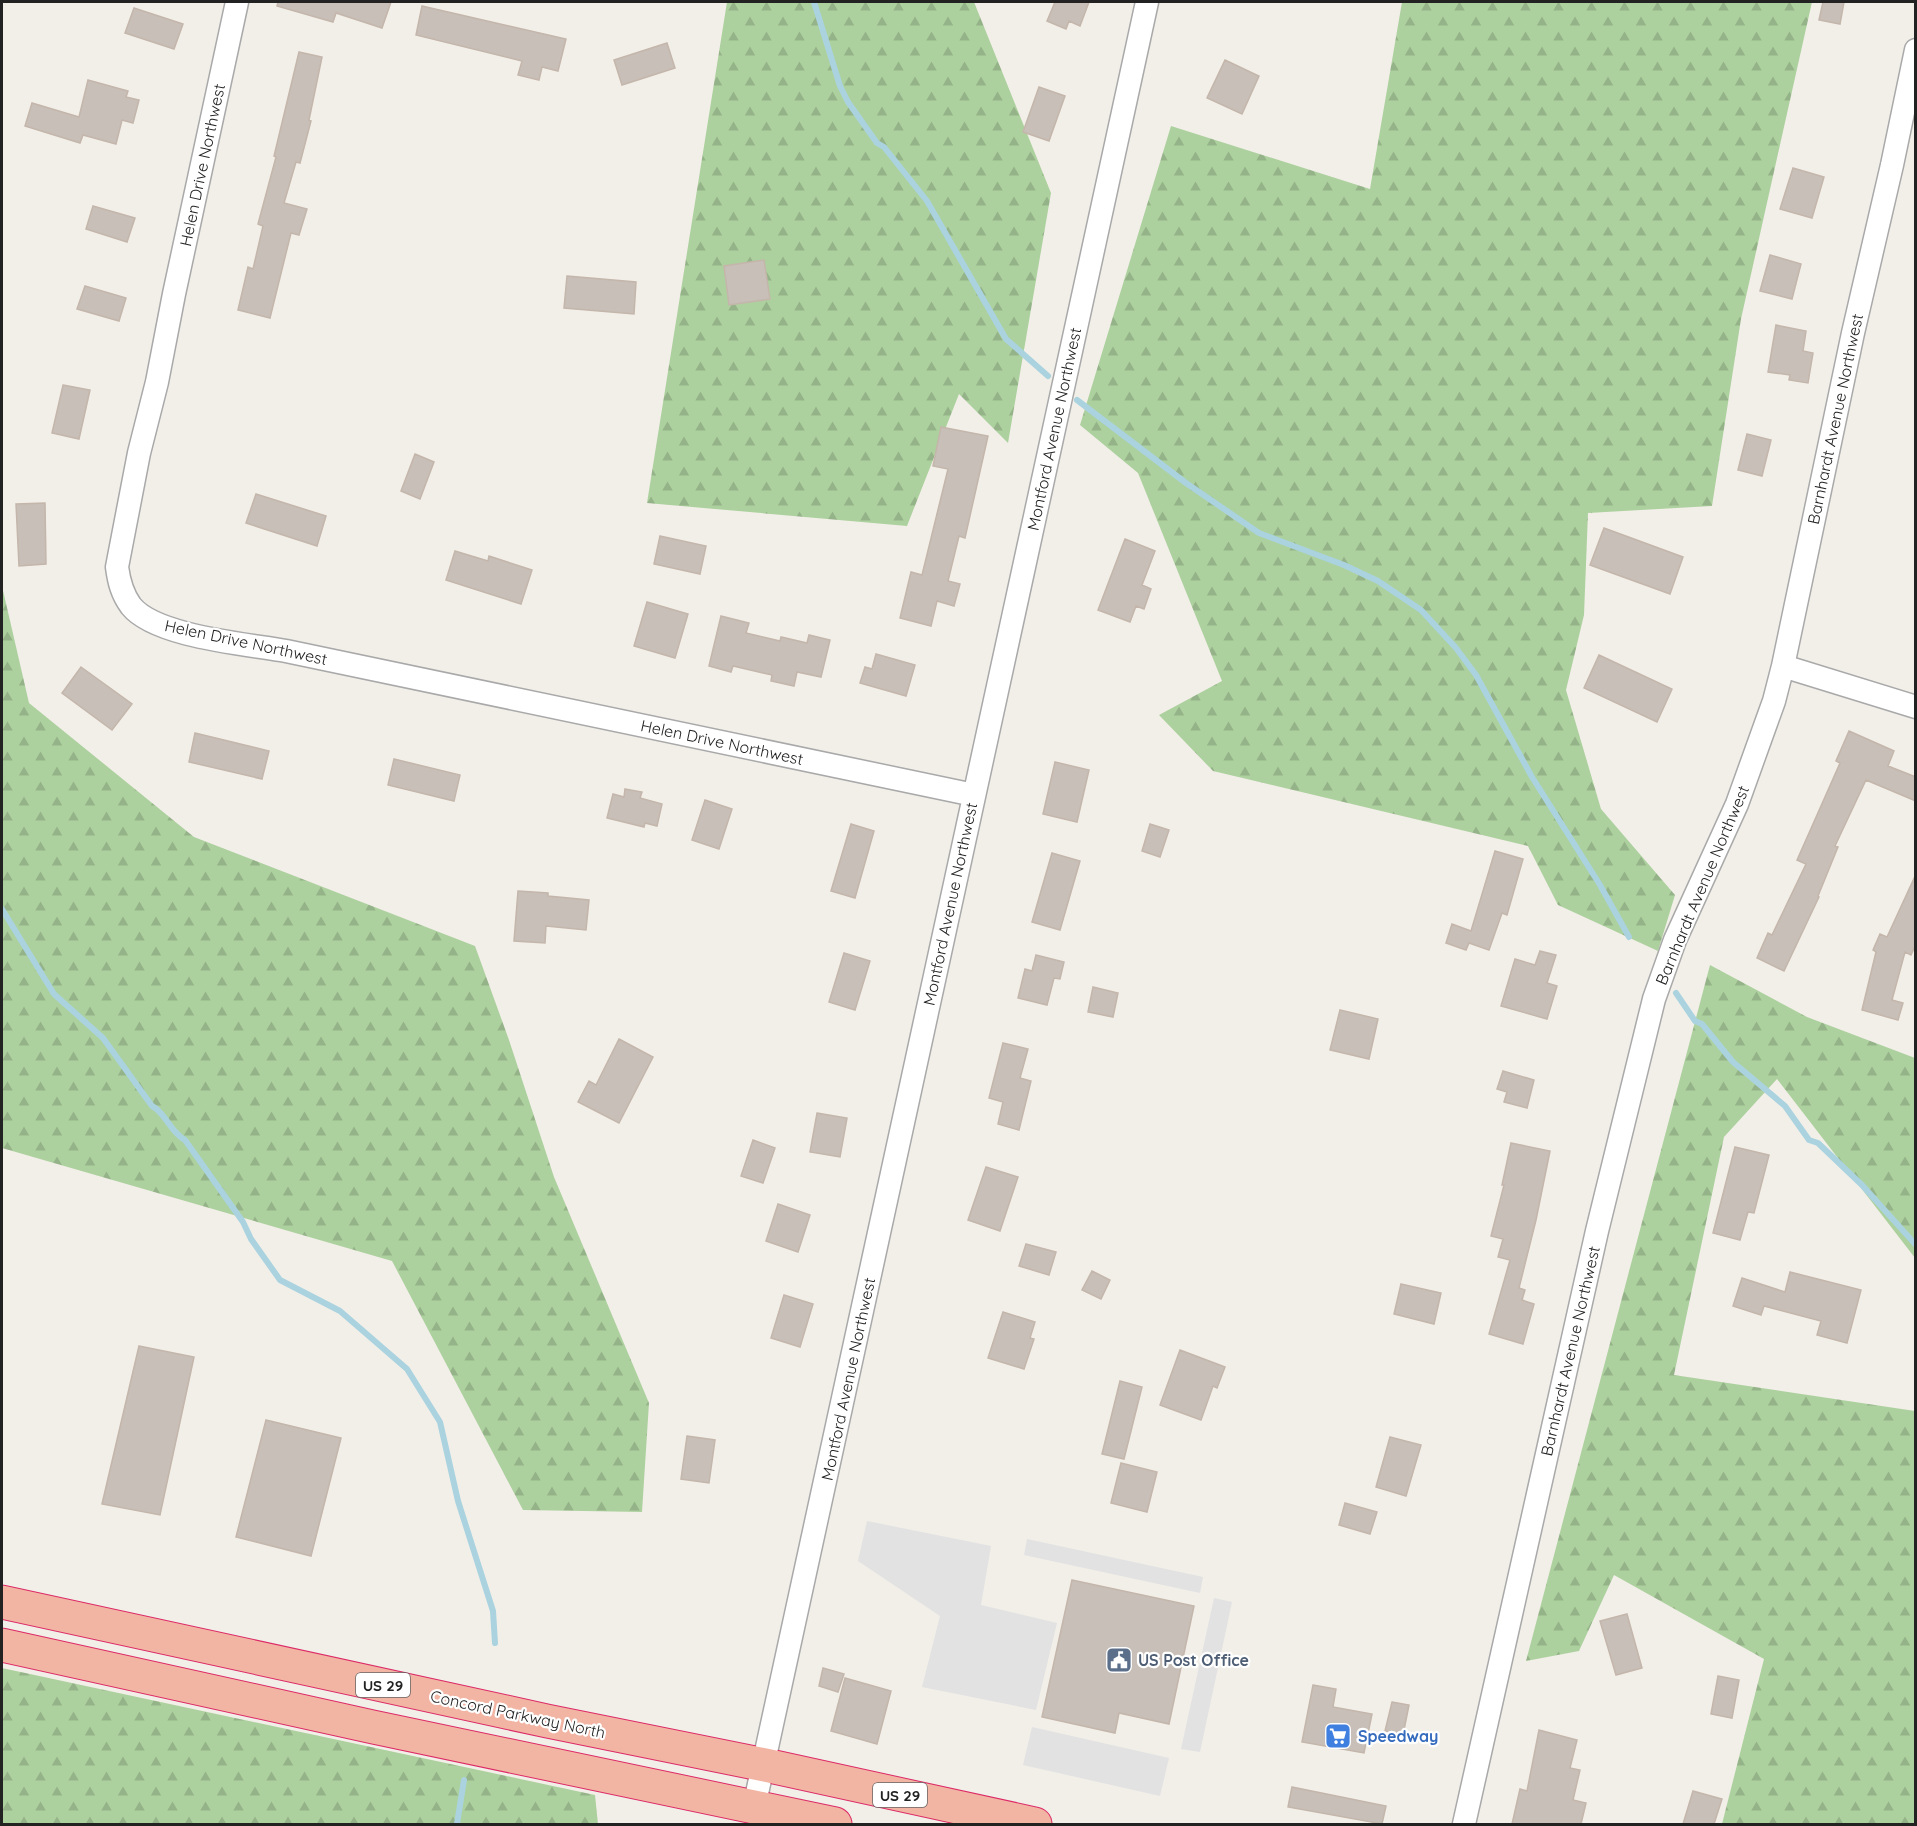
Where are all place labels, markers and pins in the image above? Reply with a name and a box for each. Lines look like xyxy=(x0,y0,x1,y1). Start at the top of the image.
public building icon: US Post Office xyxy=(1104,1645,1134,1675)
place label: US Post Office xyxy=(1138,1650,1249,1670)
supermarket icon: Speedway xyxy=(1323,1721,1353,1751)
place label: Speedway xyxy=(1358,1726,1438,1746)

